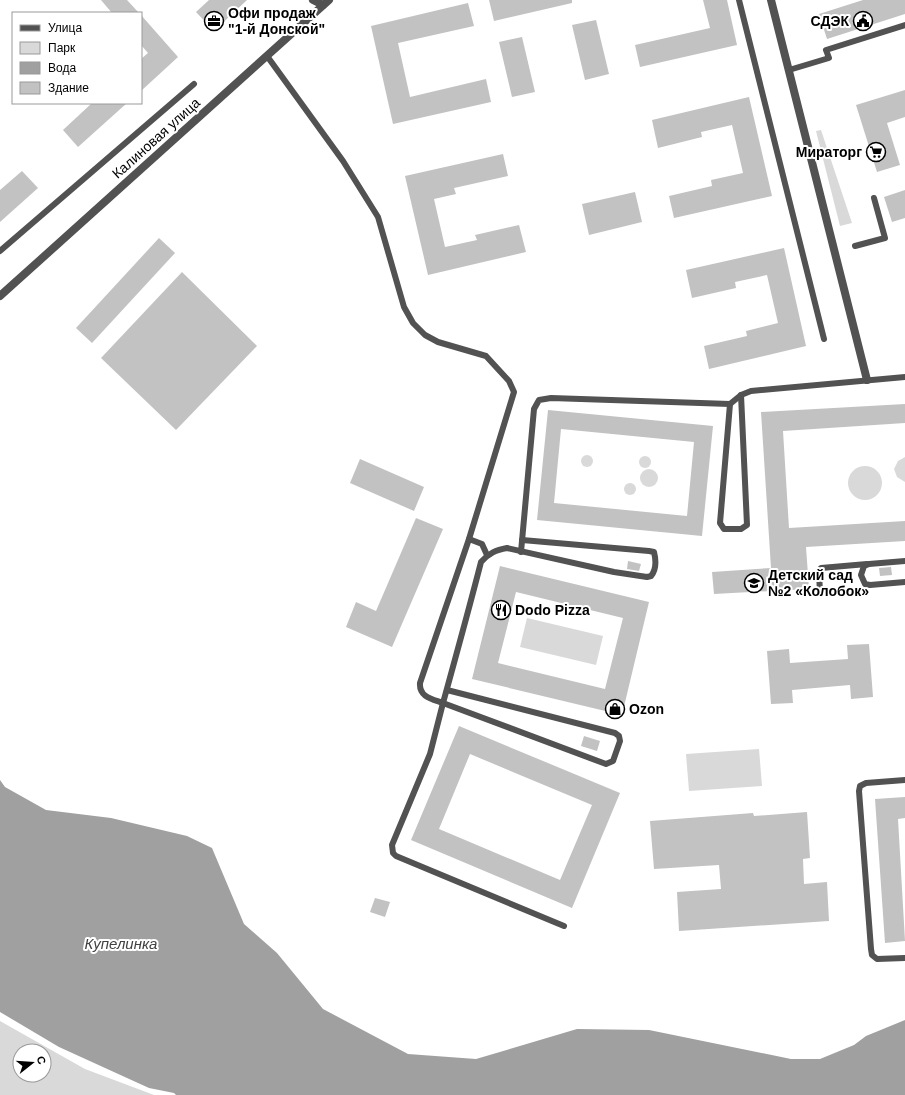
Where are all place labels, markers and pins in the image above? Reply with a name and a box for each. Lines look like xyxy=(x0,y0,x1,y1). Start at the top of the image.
place label: Офи продаж "1-й Донской" xyxy=(228,5,325,37)
office icon: Офи продаж "1-й Донской" xyxy=(203,10,225,32)
public building icon: СДЭК xyxy=(852,10,874,32)
place label: СДЭК xyxy=(811,13,849,29)
supermarket icon: Мираторг xyxy=(865,141,887,163)
place label: Мираторг xyxy=(796,144,862,160)
place label: Детский сад №2 «Колобок» xyxy=(768,567,869,599)
school or university icon: Детский сад №2 «Колобок» xyxy=(743,572,765,594)
restaurant icon: Dodo Pizza xyxy=(490,599,512,621)
place label: Dodo Pizza xyxy=(515,602,590,618)
shop icon: Ozon xyxy=(604,698,626,720)
place label: Ozon xyxy=(629,701,664,717)

